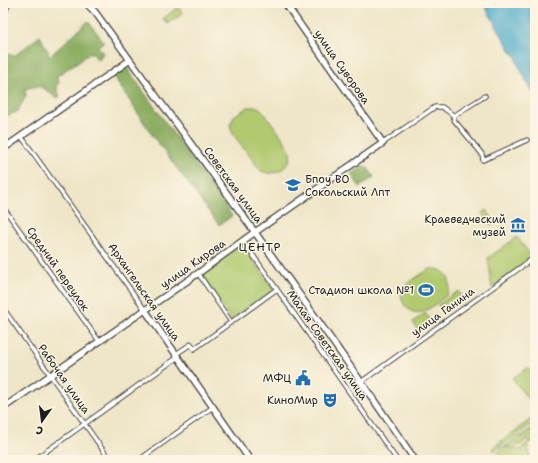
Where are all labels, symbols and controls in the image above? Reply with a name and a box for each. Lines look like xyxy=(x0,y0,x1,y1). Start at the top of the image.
street label: улица Суворова xyxy=(311,27,373,107)
street label: Советская улица xyxy=(200,144,266,226)
place label: Бпоу ВО Сокольский Лпт xyxy=(305,172,390,200)
school or university icon: Бпоу ВО Сокольский Лпт xyxy=(284,176,302,194)
place label: Краеведческий музей xyxy=(425,212,506,240)
museum icon: Краеведческий музей xyxy=(509,216,527,234)
street label: Средний переулок xyxy=(23,224,93,314)
street label: улица Кирова xyxy=(157,236,229,292)
district label: ЦЕНТР xyxy=(239,239,281,255)
street label: Архангельская улица xyxy=(105,240,184,344)
sports icon: Стадион школа №1 xyxy=(417,281,435,299)
place label: Стадион школа №1 xyxy=(308,283,414,298)
street label: улица Ганина xyxy=(408,284,478,340)
street label: Малая Советская улица xyxy=(283,287,371,403)
street label: Рабочая улица xyxy=(34,341,94,417)
public building icon: МФЦ xyxy=(294,369,312,387)
place label: МФЦ xyxy=(263,371,291,386)
theatre icon: КиноМир xyxy=(321,391,339,409)
place label: КиноМир xyxy=(267,393,318,408)
north arrow xyxy=(22,401,62,441)
text: С xyxy=(34,422,45,438)

